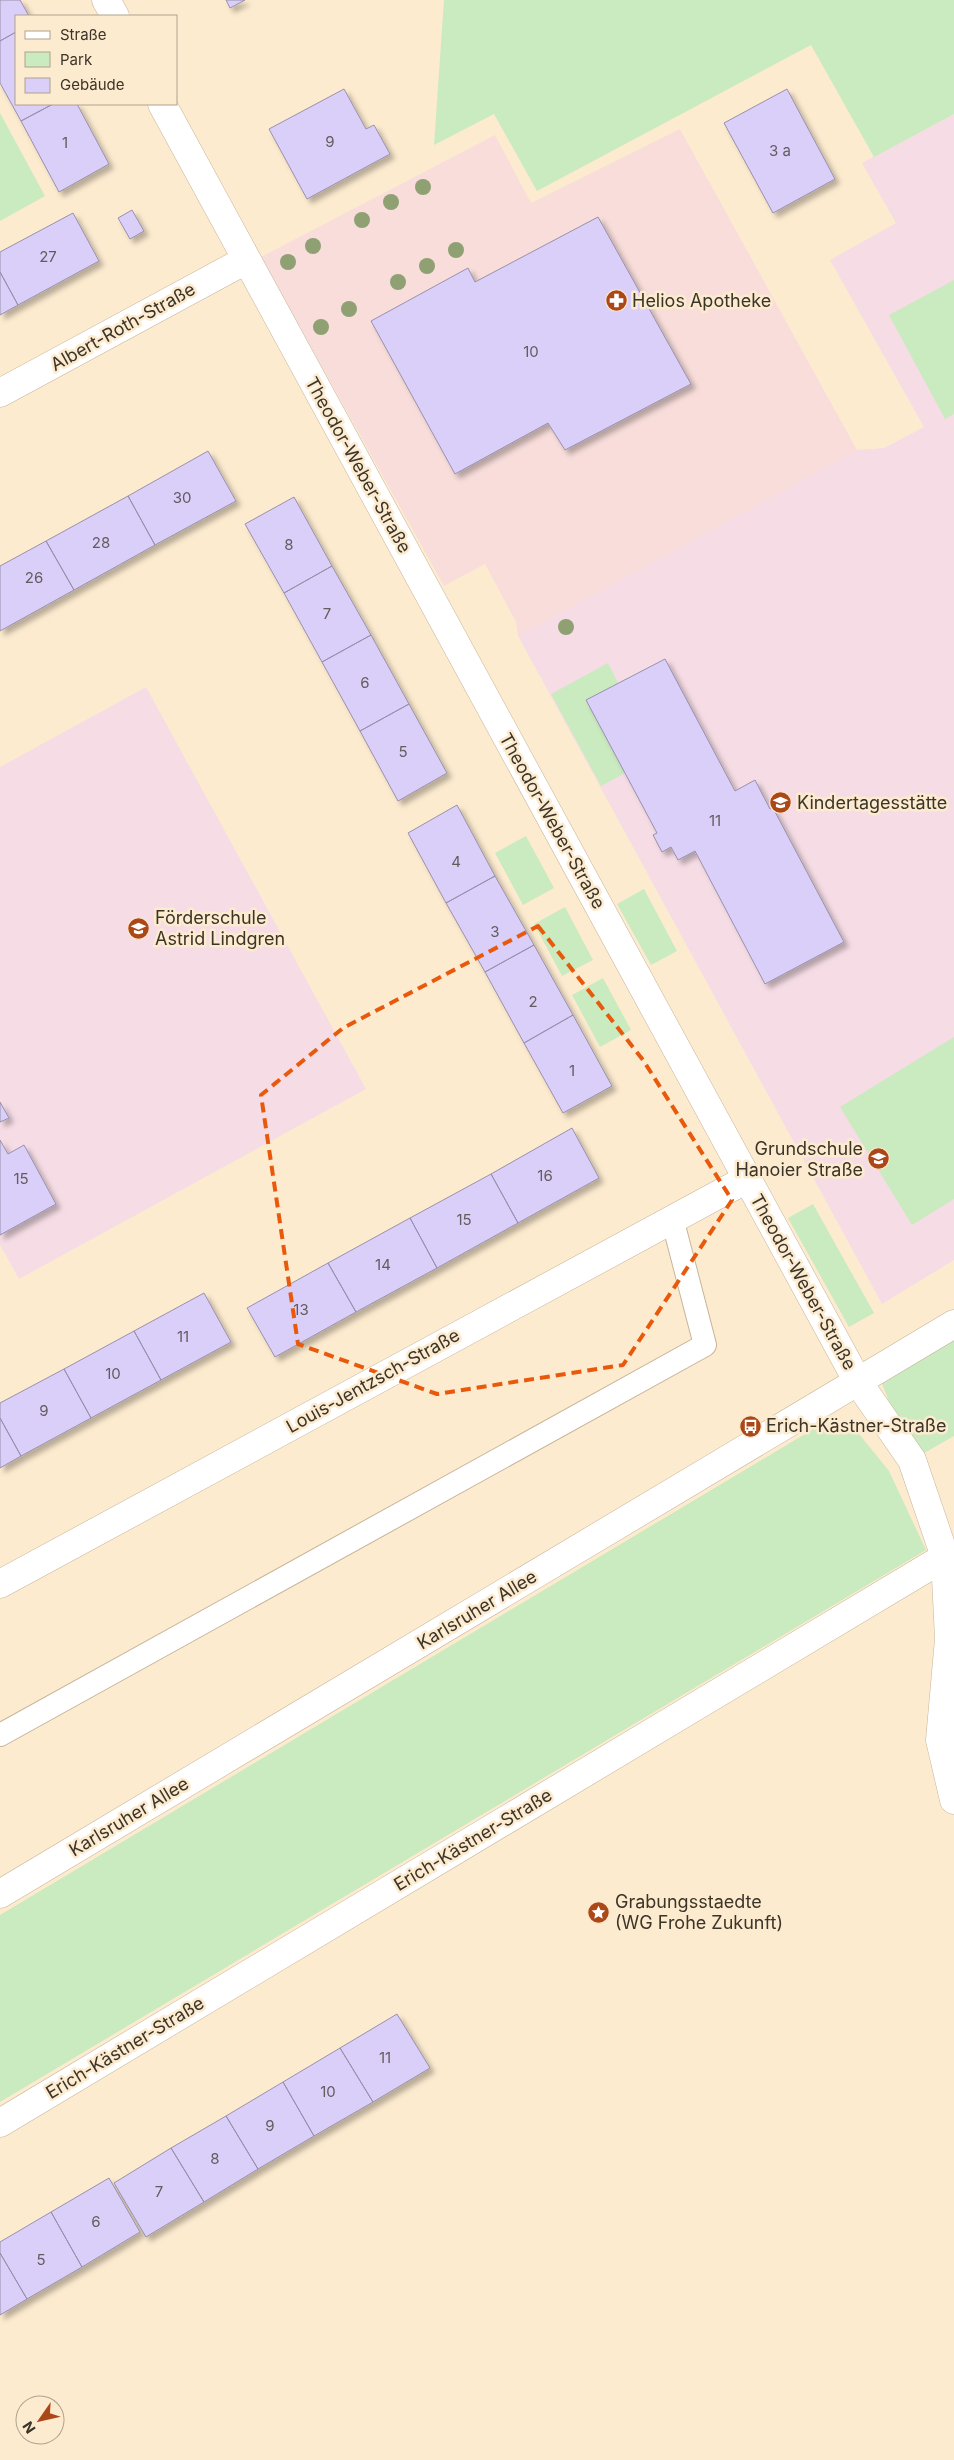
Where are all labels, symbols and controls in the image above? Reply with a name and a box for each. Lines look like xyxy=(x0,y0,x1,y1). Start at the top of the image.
legend xyxy=(15,15,178,105)
text: Straße xyxy=(60,25,107,44)
text: Park xyxy=(60,50,93,69)
text: Gebäude xyxy=(60,75,125,94)
house number: 9 xyxy=(325,132,335,151)
house number: 1 xyxy=(62,133,68,152)
house number: 3 a xyxy=(769,141,791,160)
house number: 27 xyxy=(39,247,57,266)
street label: Albert-Roth-Straße xyxy=(47,278,199,375)
pharmacy icon: Helios Apotheke xyxy=(604,289,628,313)
place label: Helios Apotheke xyxy=(632,290,771,311)
house number: 10 xyxy=(523,342,539,361)
street label: Theodor-Weber-Straße xyxy=(301,373,416,556)
house number: 30 xyxy=(173,488,191,507)
house number: 28 xyxy=(92,533,110,552)
house number: 8 xyxy=(284,535,294,554)
house number: 26 xyxy=(25,568,43,587)
house number: 7 xyxy=(323,604,331,623)
house number: 6 xyxy=(360,673,370,692)
street label: Theodor-Weber-Straße xyxy=(495,729,610,912)
house number: 5 xyxy=(398,742,408,761)
school or university icon: Kindertagesstätte xyxy=(769,791,793,815)
place label: Kindertagesstätte xyxy=(797,792,947,813)
house number: 11 xyxy=(709,811,721,830)
house number: 4 xyxy=(451,852,461,871)
place label: Förderschule Astrid Lindgren xyxy=(155,907,285,949)
school or university icon: Förderschule Astrid Lindgren xyxy=(127,916,151,940)
house number: 3 xyxy=(490,922,500,941)
house number: 2 xyxy=(528,992,538,1011)
house number: 1 xyxy=(569,1061,575,1080)
place label: Grundschule Hanoier Straße xyxy=(735,1138,863,1180)
school or university icon: Grundschule Hanoier Straße xyxy=(867,1147,891,1171)
house number: 16 xyxy=(537,1166,553,1185)
house number: 15 xyxy=(13,1169,29,1188)
street label: Theodor-Weber-Straße xyxy=(746,1190,861,1373)
house number: 15 xyxy=(456,1210,472,1229)
house number: 14 xyxy=(375,1255,391,1274)
house number: 13 xyxy=(293,1300,309,1319)
street label: Louis-Jentzsch-Straße xyxy=(282,1324,463,1437)
house number: 11 xyxy=(177,1327,189,1346)
house number: 10 xyxy=(105,1364,121,1383)
house number: 9 xyxy=(39,1401,49,1420)
bus stop icon: Erich-Kästner-Straße xyxy=(738,1414,762,1438)
place label: Erich-Kästner-Straße xyxy=(766,1415,946,1436)
street label: Karlsruher Allee xyxy=(413,1566,540,1654)
street label: Karlsruher Allee xyxy=(65,1773,192,1861)
street label: Erich-Kästner-Straße xyxy=(390,1784,555,1895)
place label: Grabungsstaedte (WG Frohe Zukunft) xyxy=(615,1891,783,1933)
place icon: Grabungsstaedte (WG Frohe Zukunft) xyxy=(587,1900,611,1924)
street label: Erich-Kästner-Straße xyxy=(42,1992,207,2103)
house number: 11 xyxy=(379,2048,391,2067)
house number: 10 xyxy=(320,2082,336,2101)
house number: 9 xyxy=(265,2116,275,2135)
house number: 8 xyxy=(210,2149,220,2168)
house number: 7 xyxy=(155,2182,163,2201)
house number: 6 xyxy=(91,2212,101,2231)
house number: 5 xyxy=(36,2250,46,2269)
north arrow xyxy=(15,2395,65,2445)
text: N xyxy=(19,2418,39,2437)

